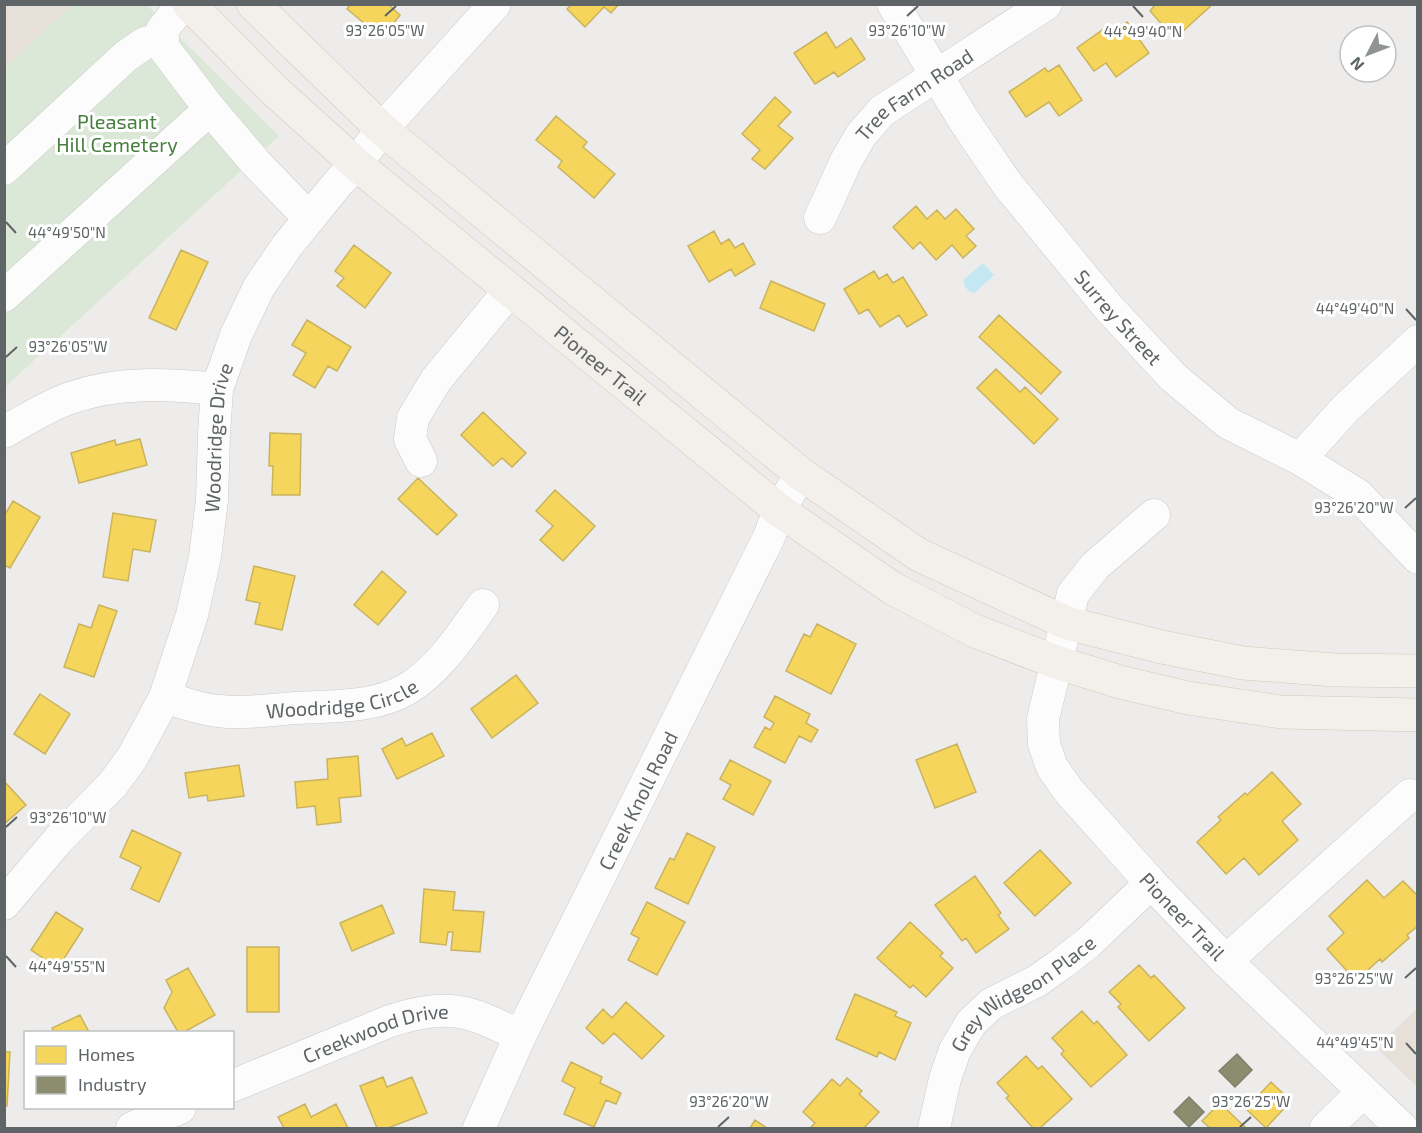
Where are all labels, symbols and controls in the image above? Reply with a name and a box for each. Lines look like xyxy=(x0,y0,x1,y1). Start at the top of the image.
text: 93°26'05"W xyxy=(345,21,425,39)
text: 93°26'10"W xyxy=(868,21,946,39)
text: 44°49'40"N xyxy=(1104,22,1182,40)
north arrow xyxy=(1338,24,1398,84)
street label: Tree Farm Road xyxy=(850,43,977,145)
text: N xyxy=(1346,54,1367,75)
park label: Pleasant Hill Cemetery xyxy=(56,109,178,156)
text: 44°49'50"N xyxy=(28,223,106,241)
street label: Surrey Street xyxy=(1070,265,1168,370)
text: 44°49'40"N xyxy=(1316,299,1394,317)
street label: Pioneer Trail xyxy=(550,320,652,409)
text: 93°26'05"W xyxy=(28,337,108,355)
street label: Woodridge Drive xyxy=(199,359,237,514)
text: 93°26'20"W xyxy=(1314,498,1394,516)
street label: Woodridge Circle xyxy=(265,673,422,723)
street label: Creek Knoll Road xyxy=(593,727,682,874)
text: 93°26'10"W xyxy=(29,808,107,826)
street label: Pioneer Trail xyxy=(1135,867,1230,965)
street label: Grey Widgeon Place xyxy=(945,930,1100,1056)
text: 44°49'55"N xyxy=(29,957,105,975)
text: 93°26'25"W xyxy=(1315,969,1393,987)
street label: Creekwood Drive xyxy=(299,999,449,1068)
legend xyxy=(24,1031,234,1109)
text: 44°49'45"N xyxy=(1316,1033,1394,1051)
text: Homes xyxy=(78,1043,135,1065)
text: Industry xyxy=(78,1073,147,1095)
text: 93°26'20"W xyxy=(689,1092,769,1110)
text: 93°26'25"W xyxy=(1212,1092,1290,1110)

